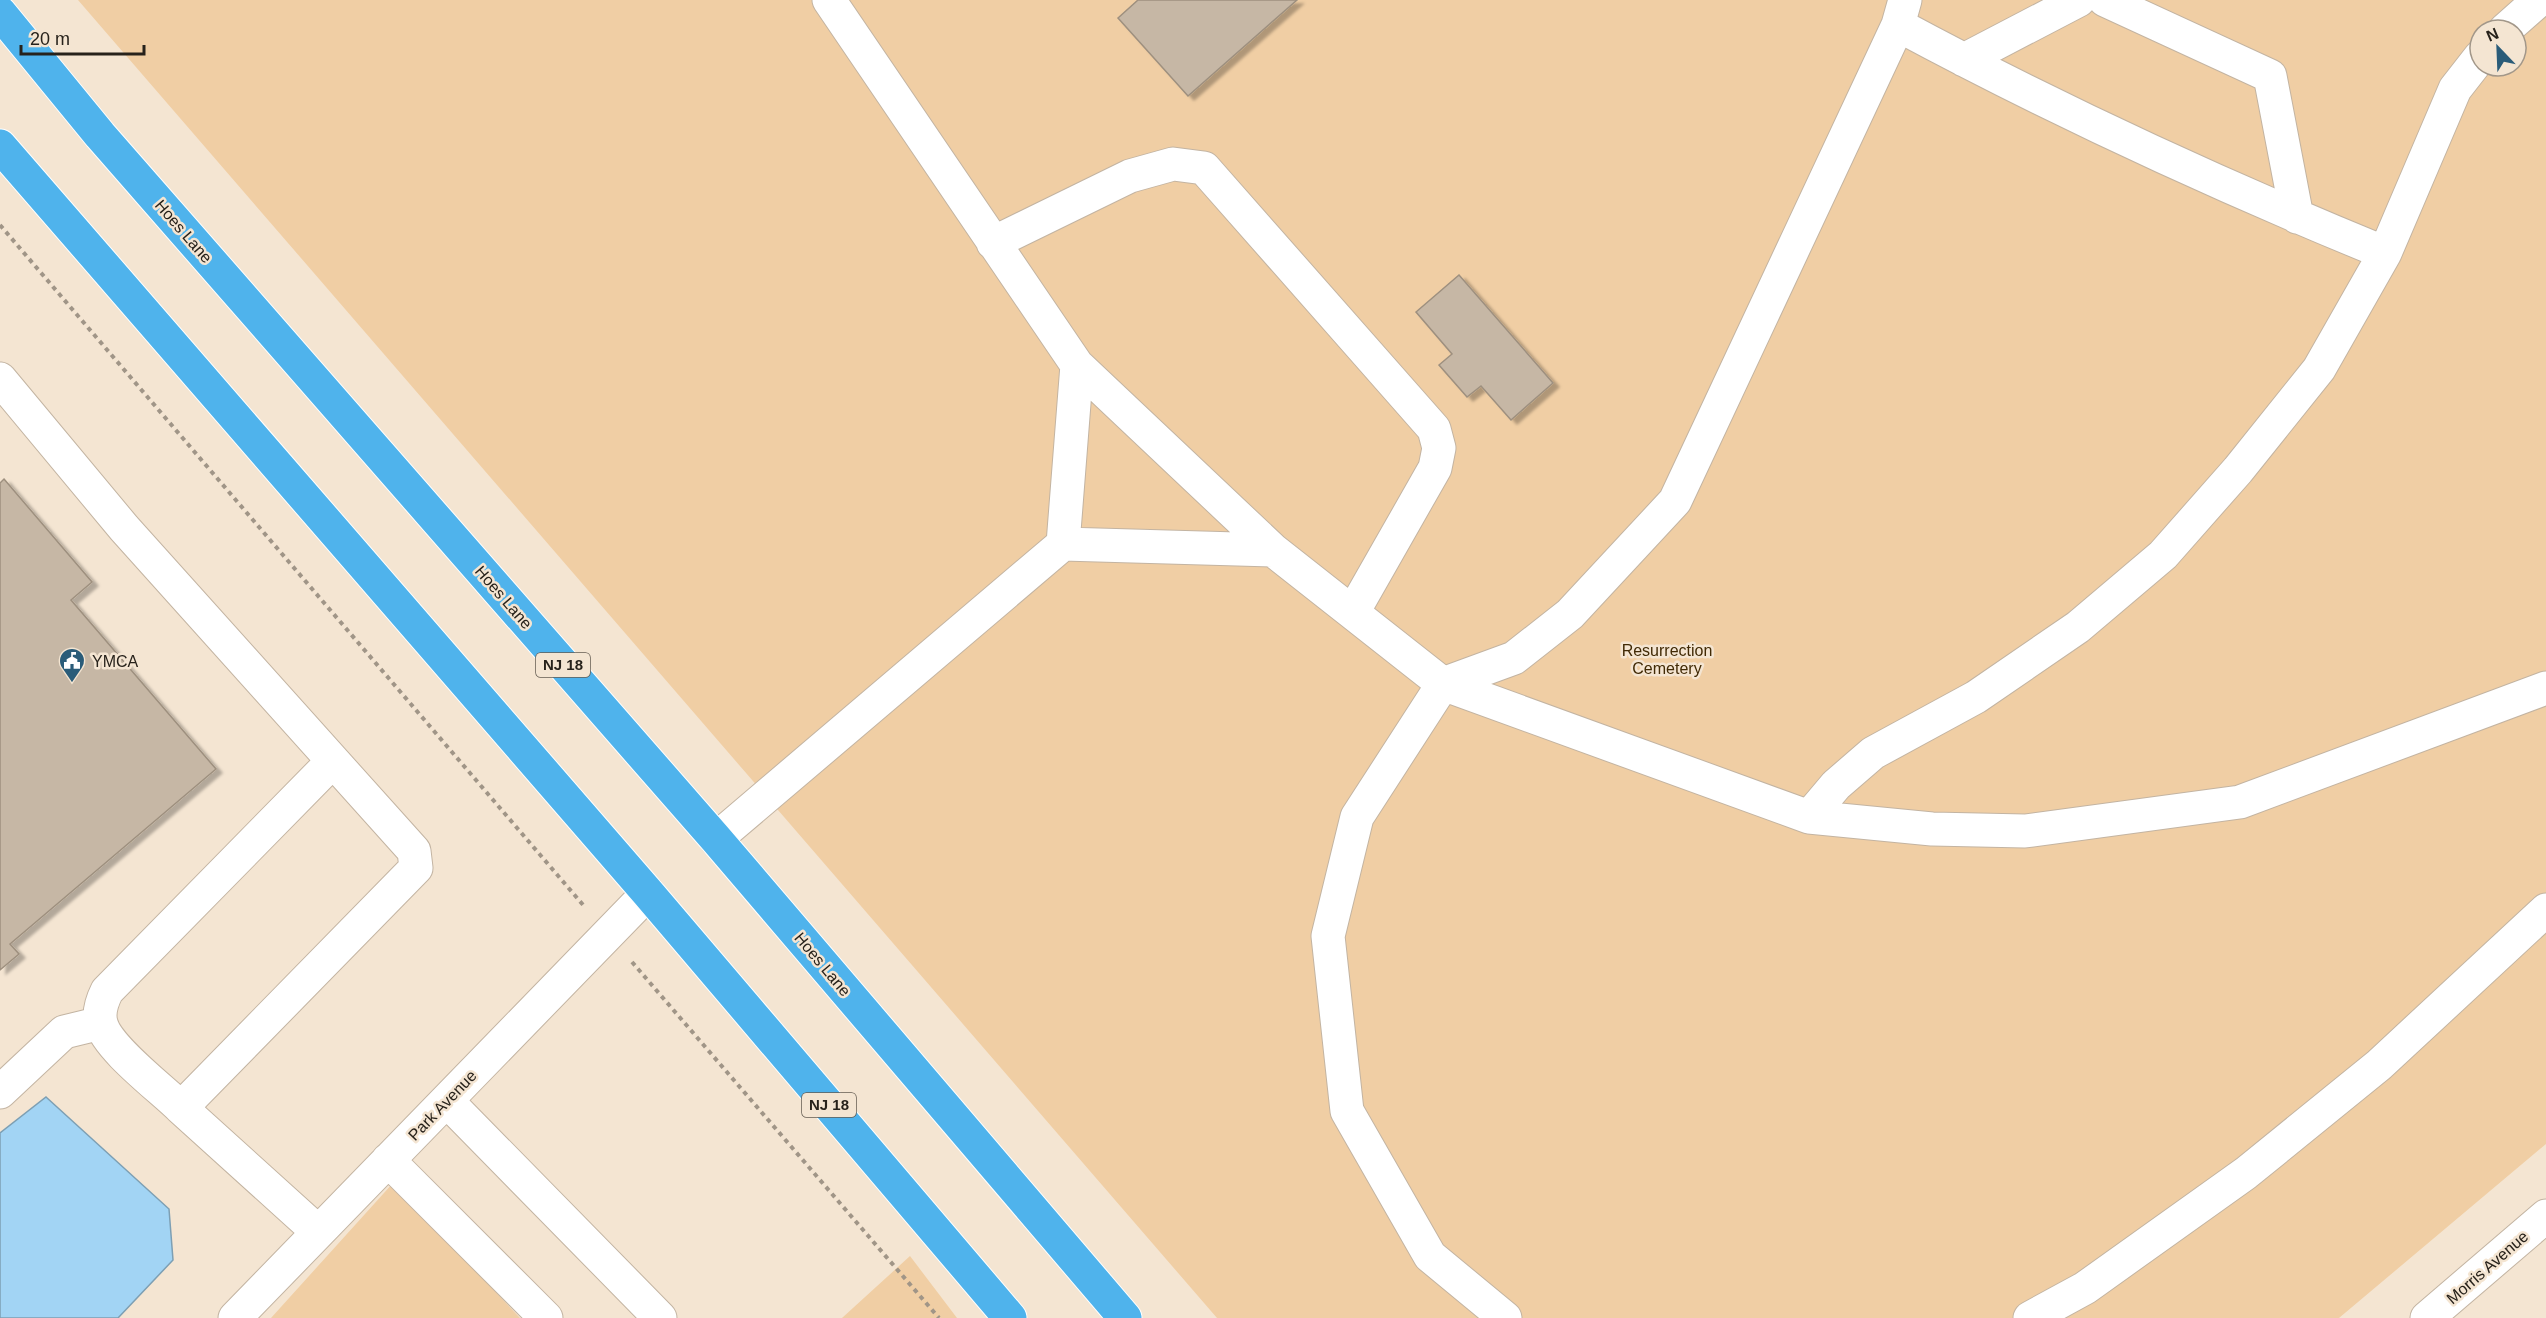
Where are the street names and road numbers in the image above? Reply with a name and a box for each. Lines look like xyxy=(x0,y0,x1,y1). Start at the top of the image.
street label: Hoes Lane xyxy=(152,197,215,266)
street label: Hoes Lane xyxy=(472,563,535,632)
road number: NJ 18 xyxy=(536,653,590,677)
street label: Hoes Lane xyxy=(791,929,854,1000)
street label: Park Avenue xyxy=(405,1067,480,1144)
road number: NJ 18 xyxy=(802,1093,856,1117)
street label: Morris Avenue xyxy=(2443,1227,2531,1307)

